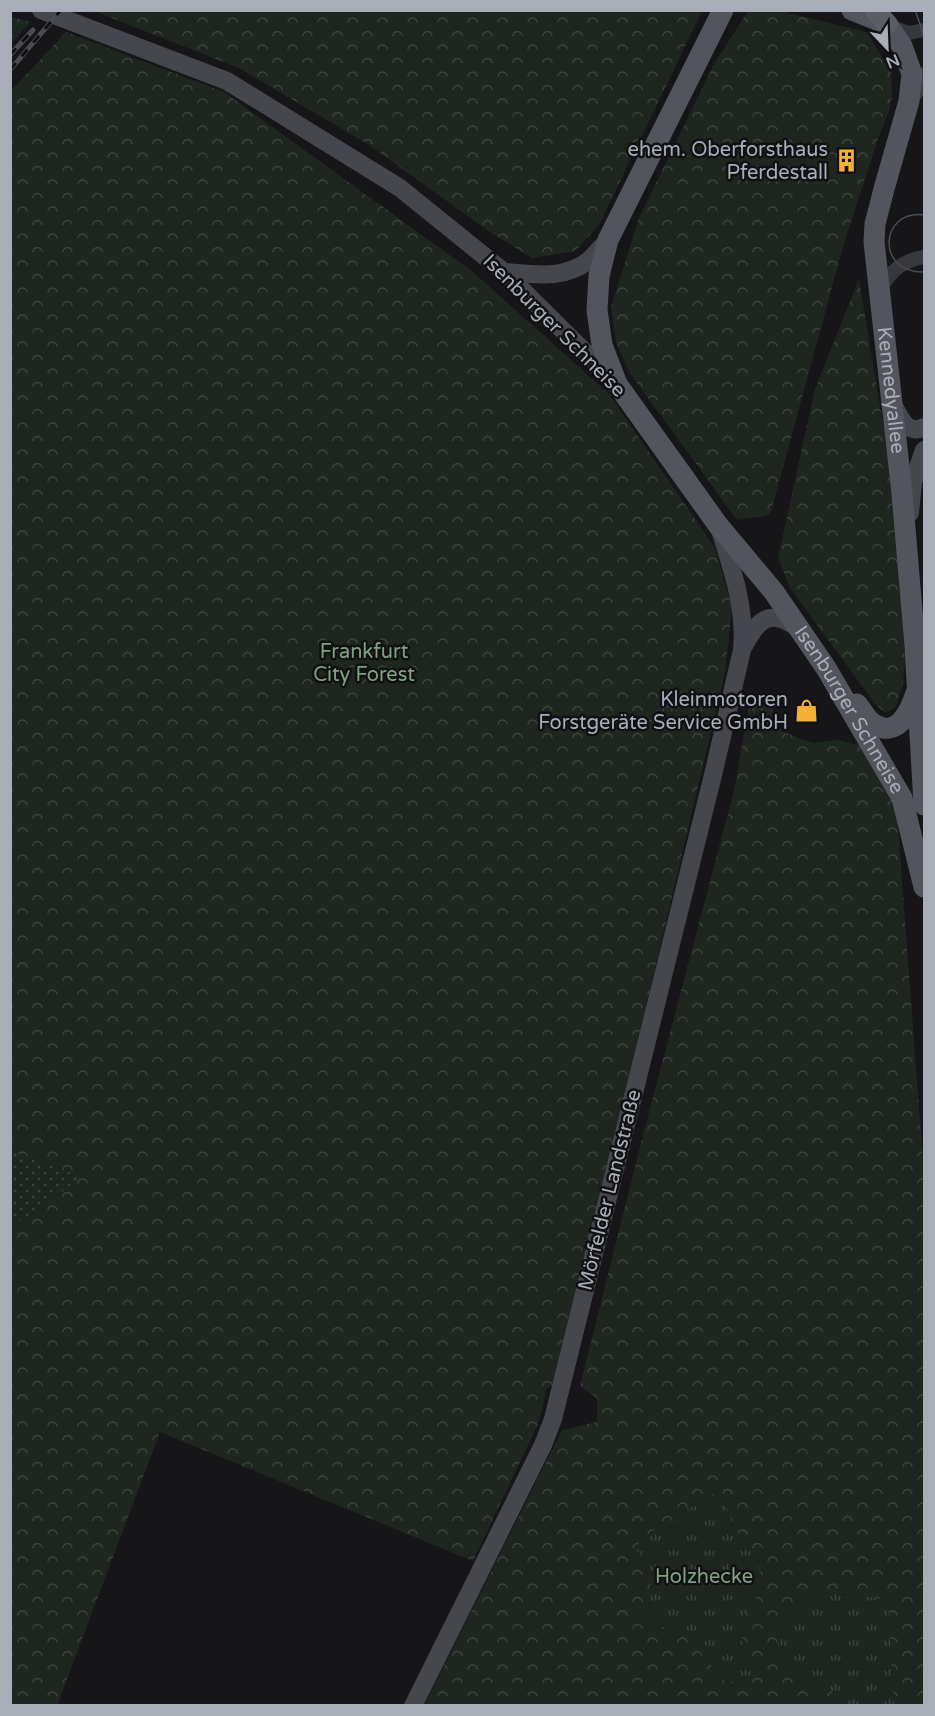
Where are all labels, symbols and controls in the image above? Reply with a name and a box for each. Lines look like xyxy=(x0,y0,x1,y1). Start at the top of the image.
north arrow xyxy=(857,18,917,78)
text: N xyxy=(883,49,902,73)
place label: ehem. Oberforsthaus Pferdestall xyxy=(628,138,828,185)
building icon: ehem. Oberforsthaus Pferdestall xyxy=(833,148,859,174)
street label: Isenburger Schneise xyxy=(478,250,630,402)
street label: Kennedyallee xyxy=(872,325,910,455)
street label: Isenburger Schneise xyxy=(789,621,909,798)
park label: Frankfurt City Forest xyxy=(313,640,415,687)
place label: Kleinmotoren Forstgeräte Service GmbH xyxy=(538,688,788,735)
shop icon: Kleinmotoren Forstgeräte Service GmbH xyxy=(793,698,819,724)
street label: Mörfelder Landstraße xyxy=(573,1087,647,1293)
park label: Holzhecke xyxy=(655,1565,753,1589)

